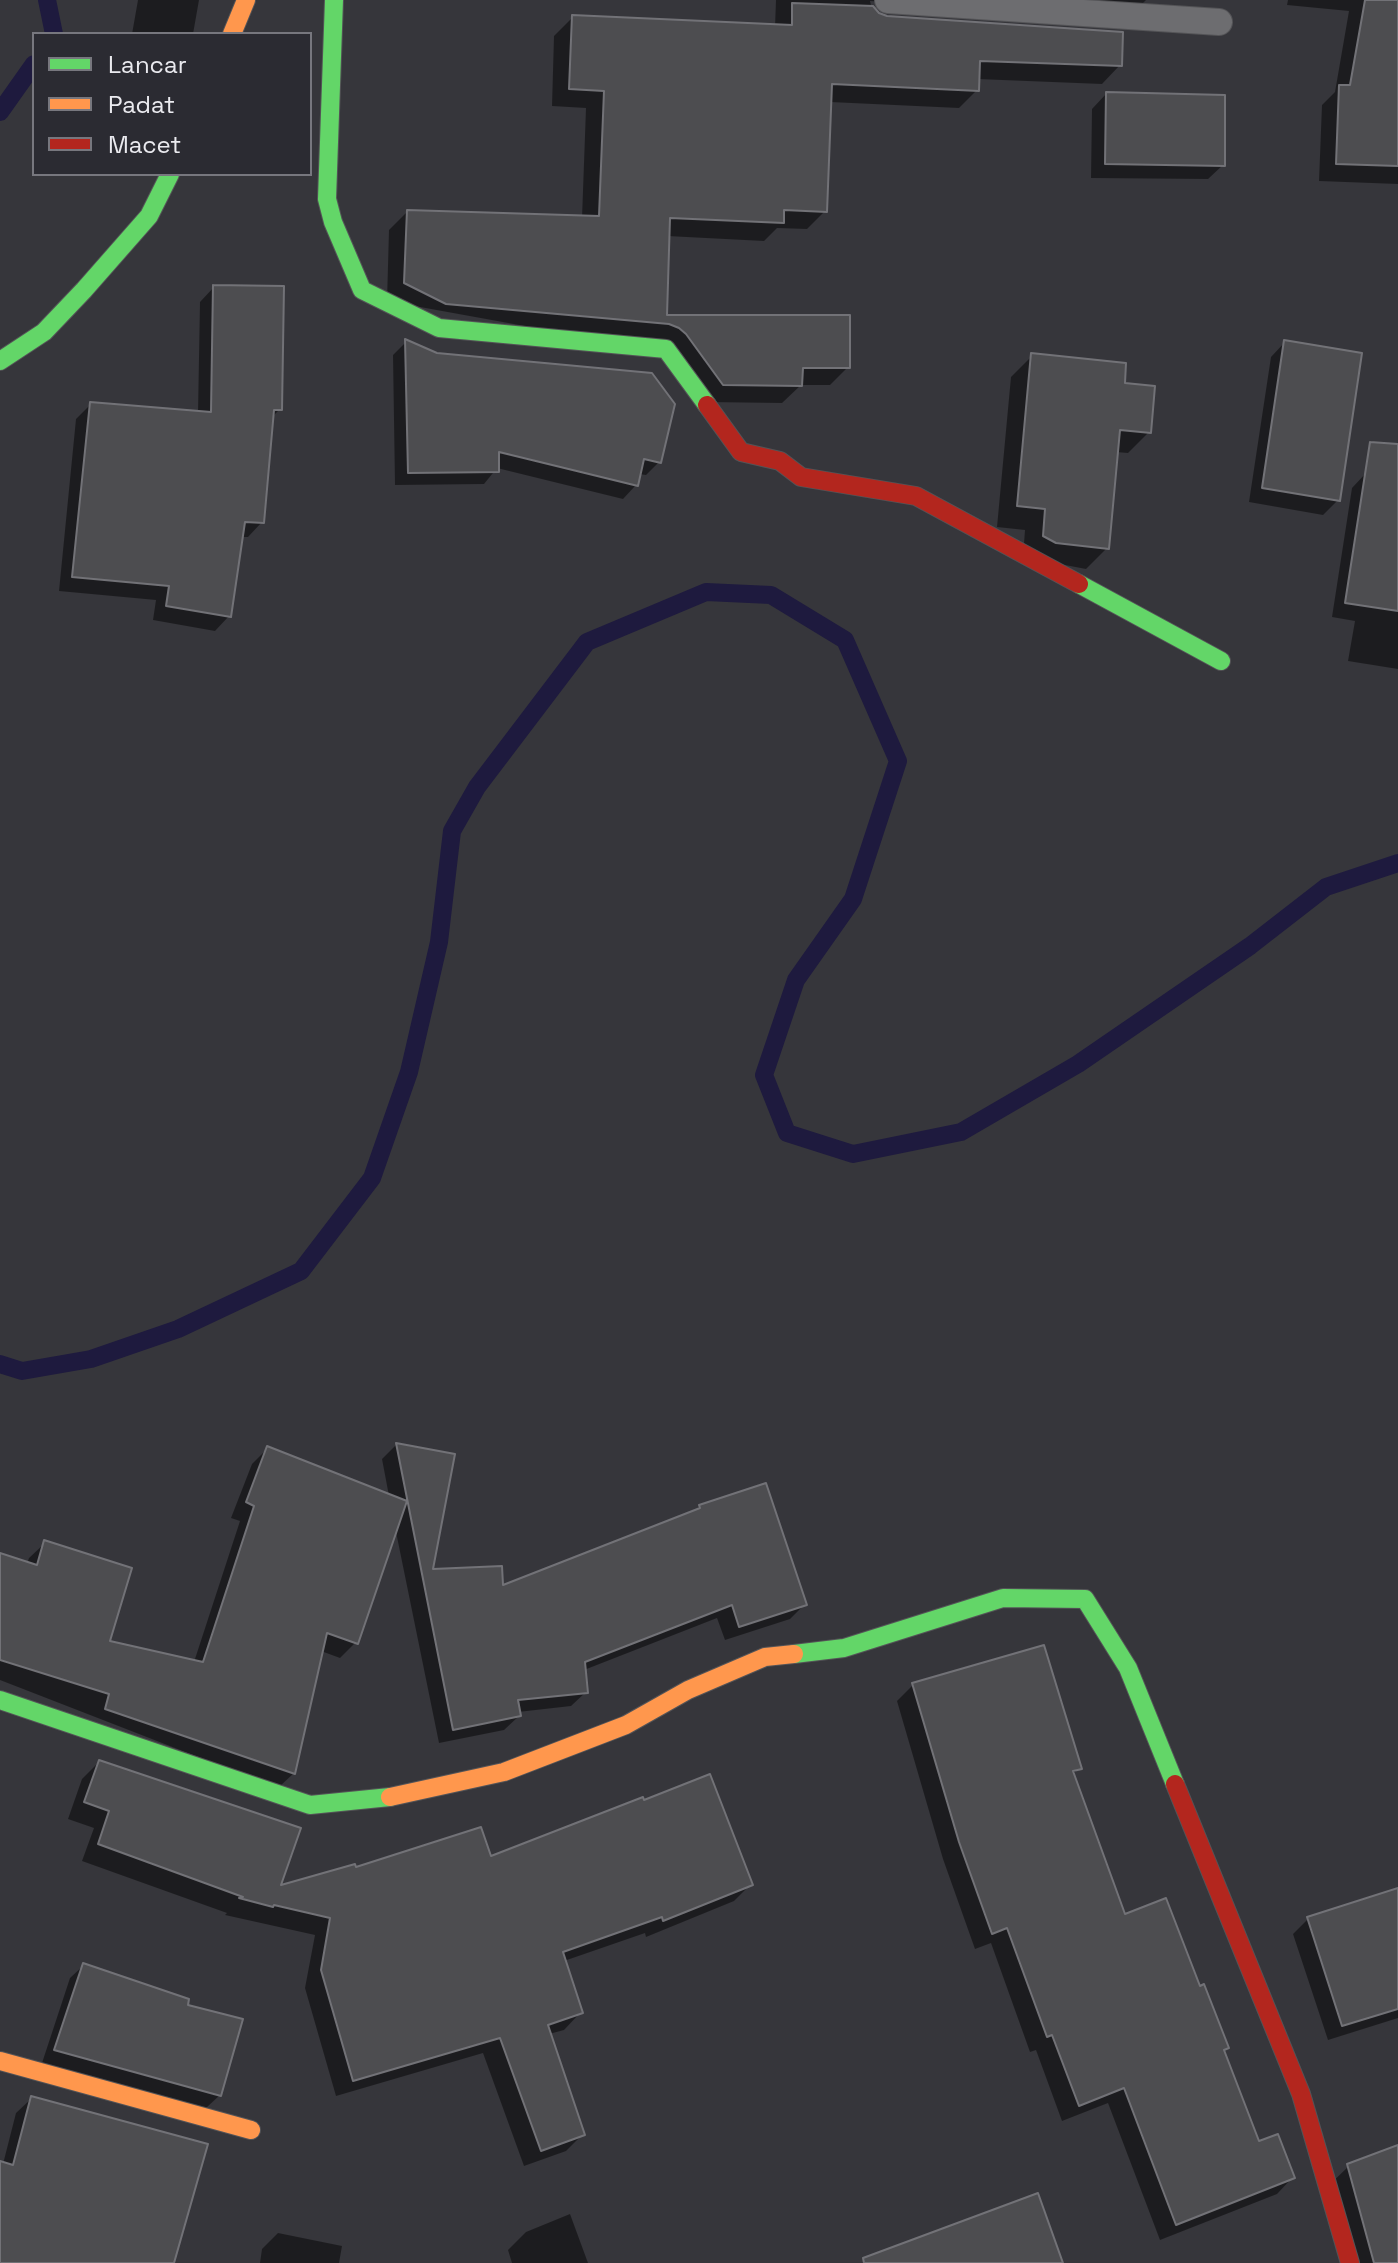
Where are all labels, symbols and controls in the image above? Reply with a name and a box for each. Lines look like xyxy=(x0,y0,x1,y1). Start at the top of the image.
legend xyxy=(32,32,312,176)
text: Lancar xyxy=(108,49,187,80)
text: Padat xyxy=(108,89,175,120)
text: Macet xyxy=(108,129,181,160)

